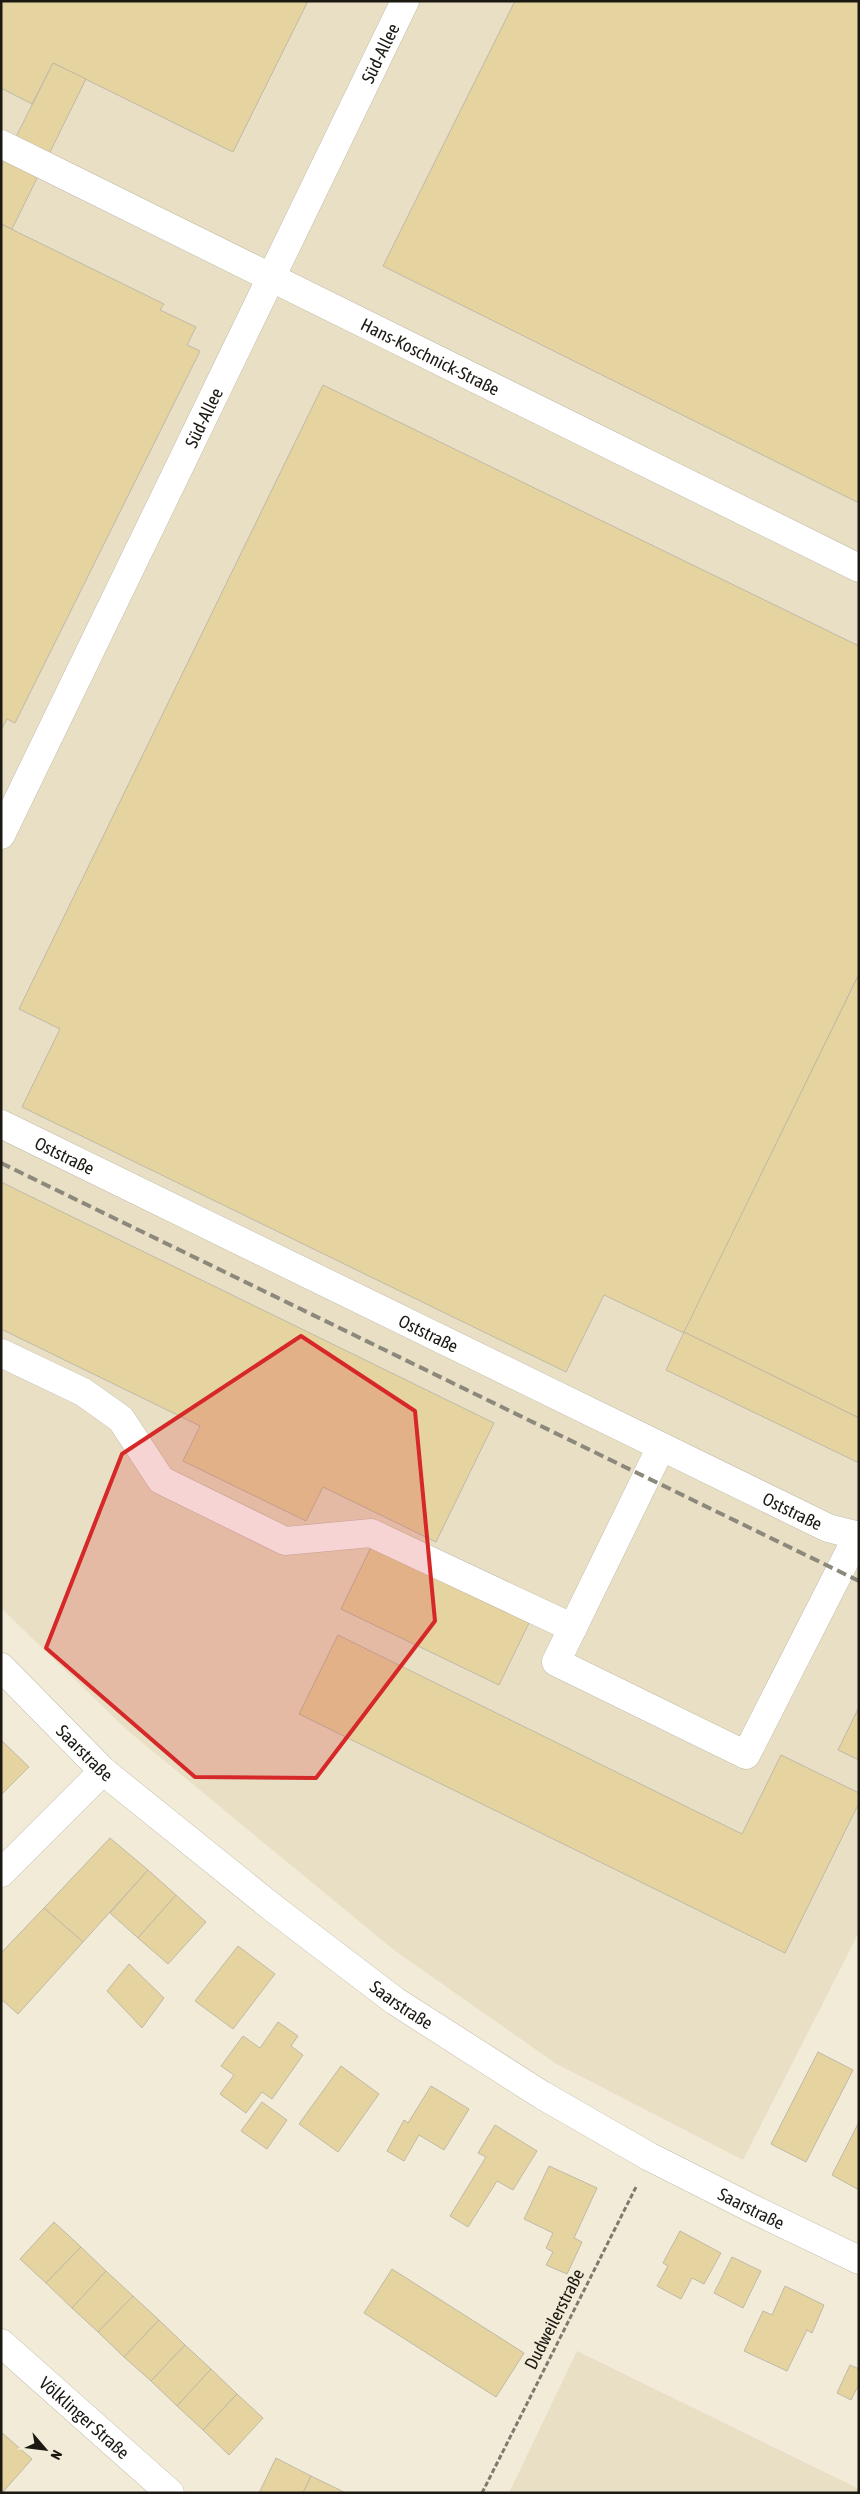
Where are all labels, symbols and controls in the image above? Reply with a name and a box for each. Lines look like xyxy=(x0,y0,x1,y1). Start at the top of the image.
street label: Süd-Allee xyxy=(356,20,403,86)
street label: Hans-Koschnick-Straße xyxy=(358,313,503,399)
street label: Süd-Allee xyxy=(180,384,227,451)
street label: Oststraße xyxy=(32,1132,98,1179)
street label: Oststraße xyxy=(396,1310,462,1356)
street label: Oststraße xyxy=(759,1487,826,1534)
street label: Saarstraße xyxy=(53,1720,117,1785)
street label: Saarstraße xyxy=(366,1976,437,2033)
street label: Saarstraße xyxy=(715,2183,788,2233)
street label: Dudweilerstraße xyxy=(520,2265,588,2373)
street label: Völklinger Straße xyxy=(35,2372,134,2463)
north arrow xyxy=(20,2424,70,2474)
text: N xyxy=(47,2448,65,2463)

